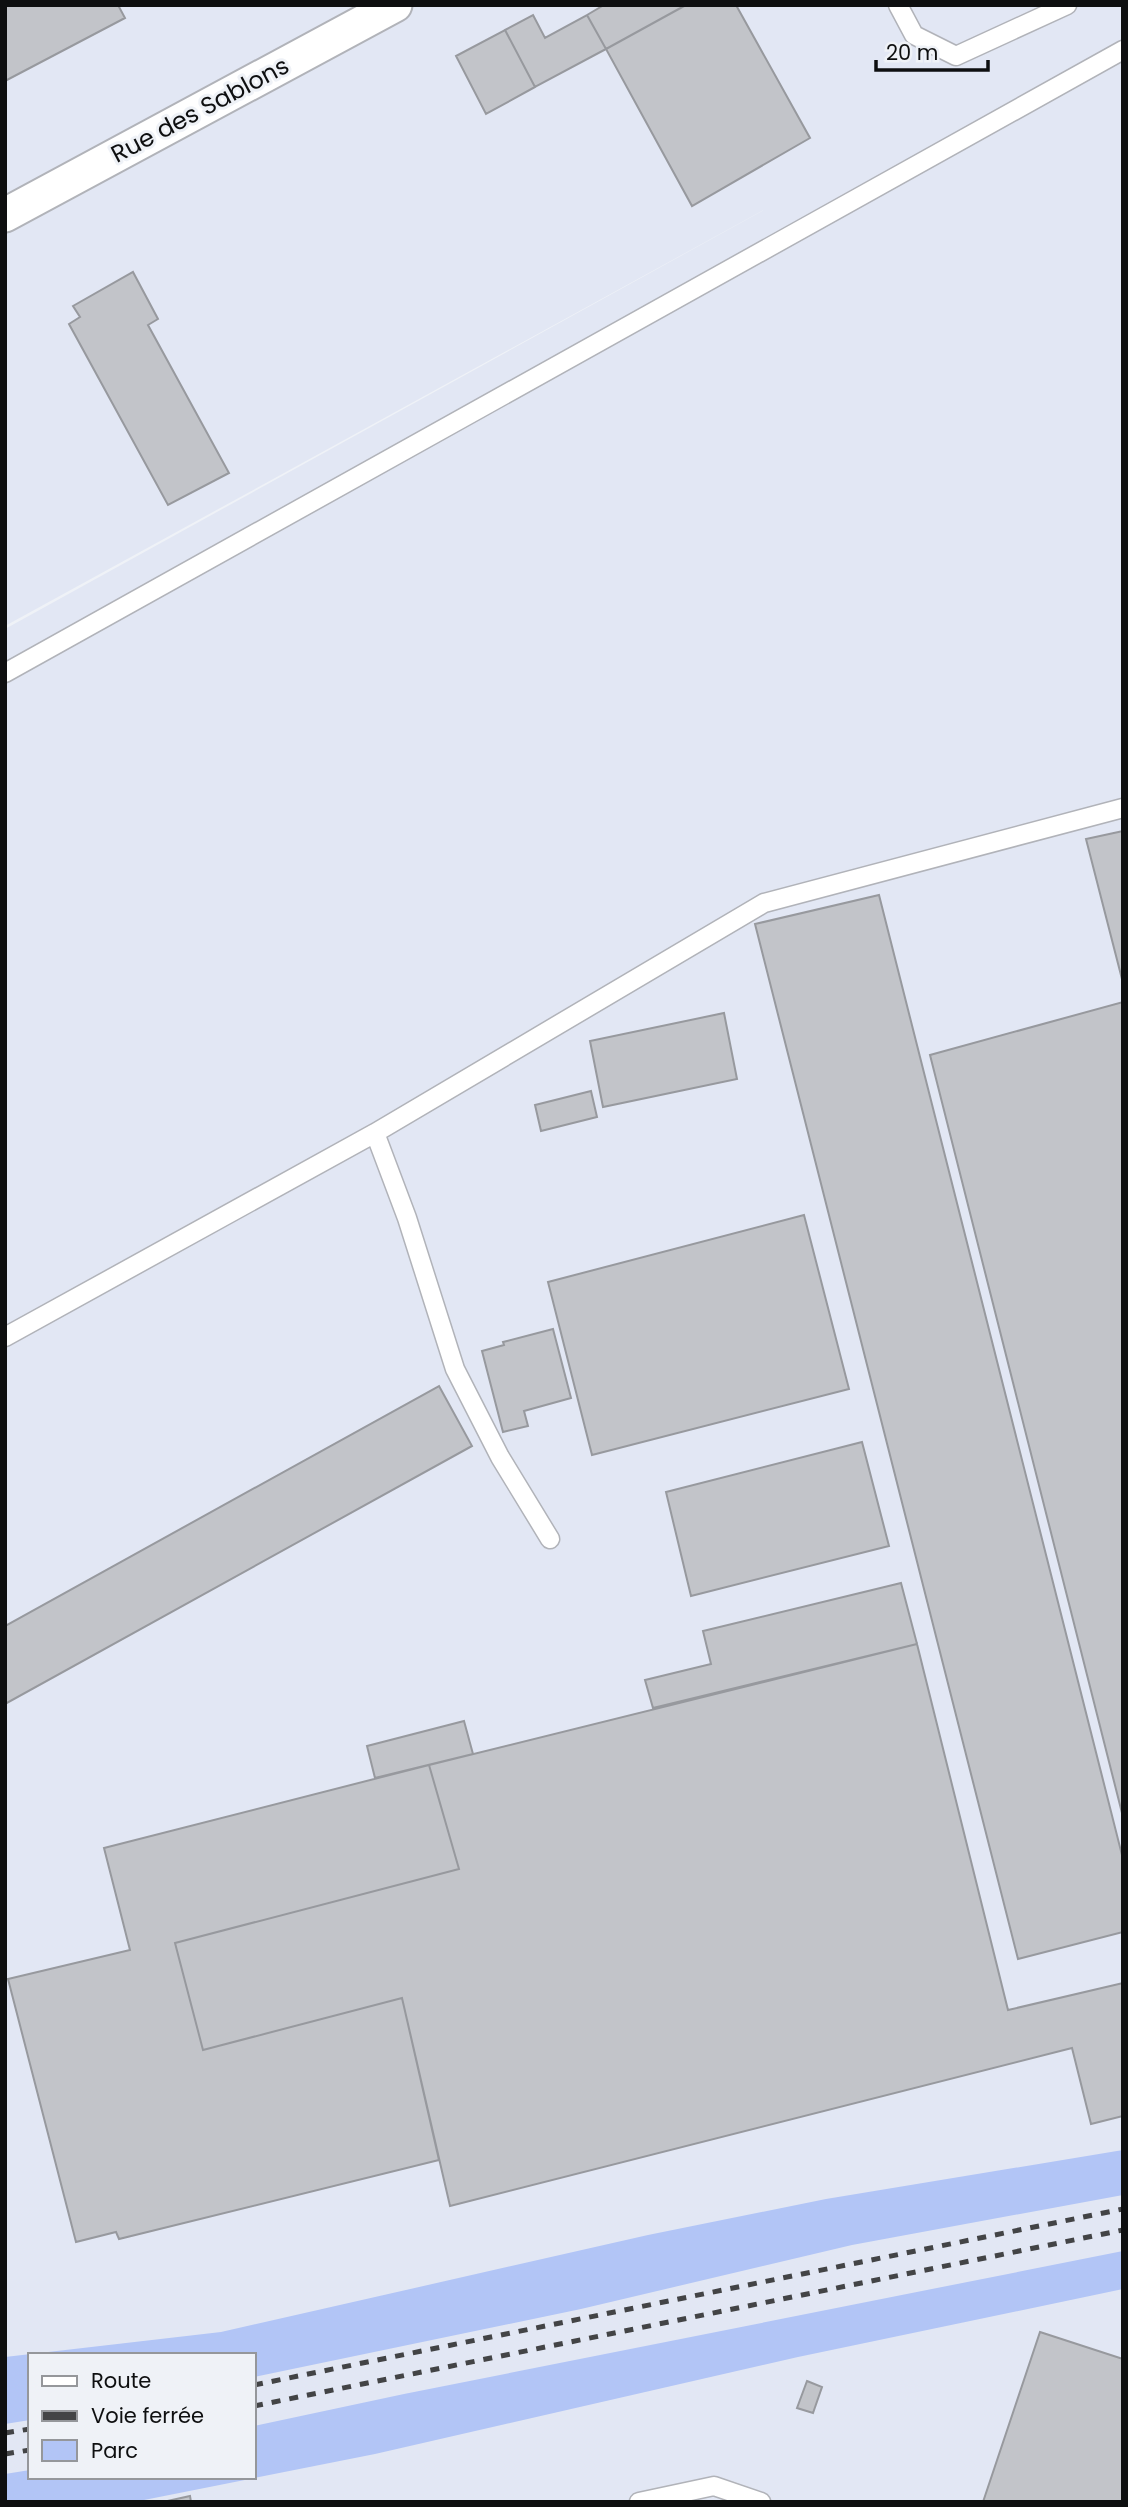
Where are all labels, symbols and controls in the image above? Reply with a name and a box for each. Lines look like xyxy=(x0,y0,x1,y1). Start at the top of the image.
scale bar xyxy=(876,28,988,72)
text: 20 m xyxy=(886,38,939,67)
street label: Rue des Sablons xyxy=(105,49,294,170)
legend xyxy=(28,2353,256,2479)
text: Route xyxy=(91,2366,151,2395)
text: Voie ferrée xyxy=(91,2401,204,2430)
text: Parc xyxy=(91,2436,138,2465)

